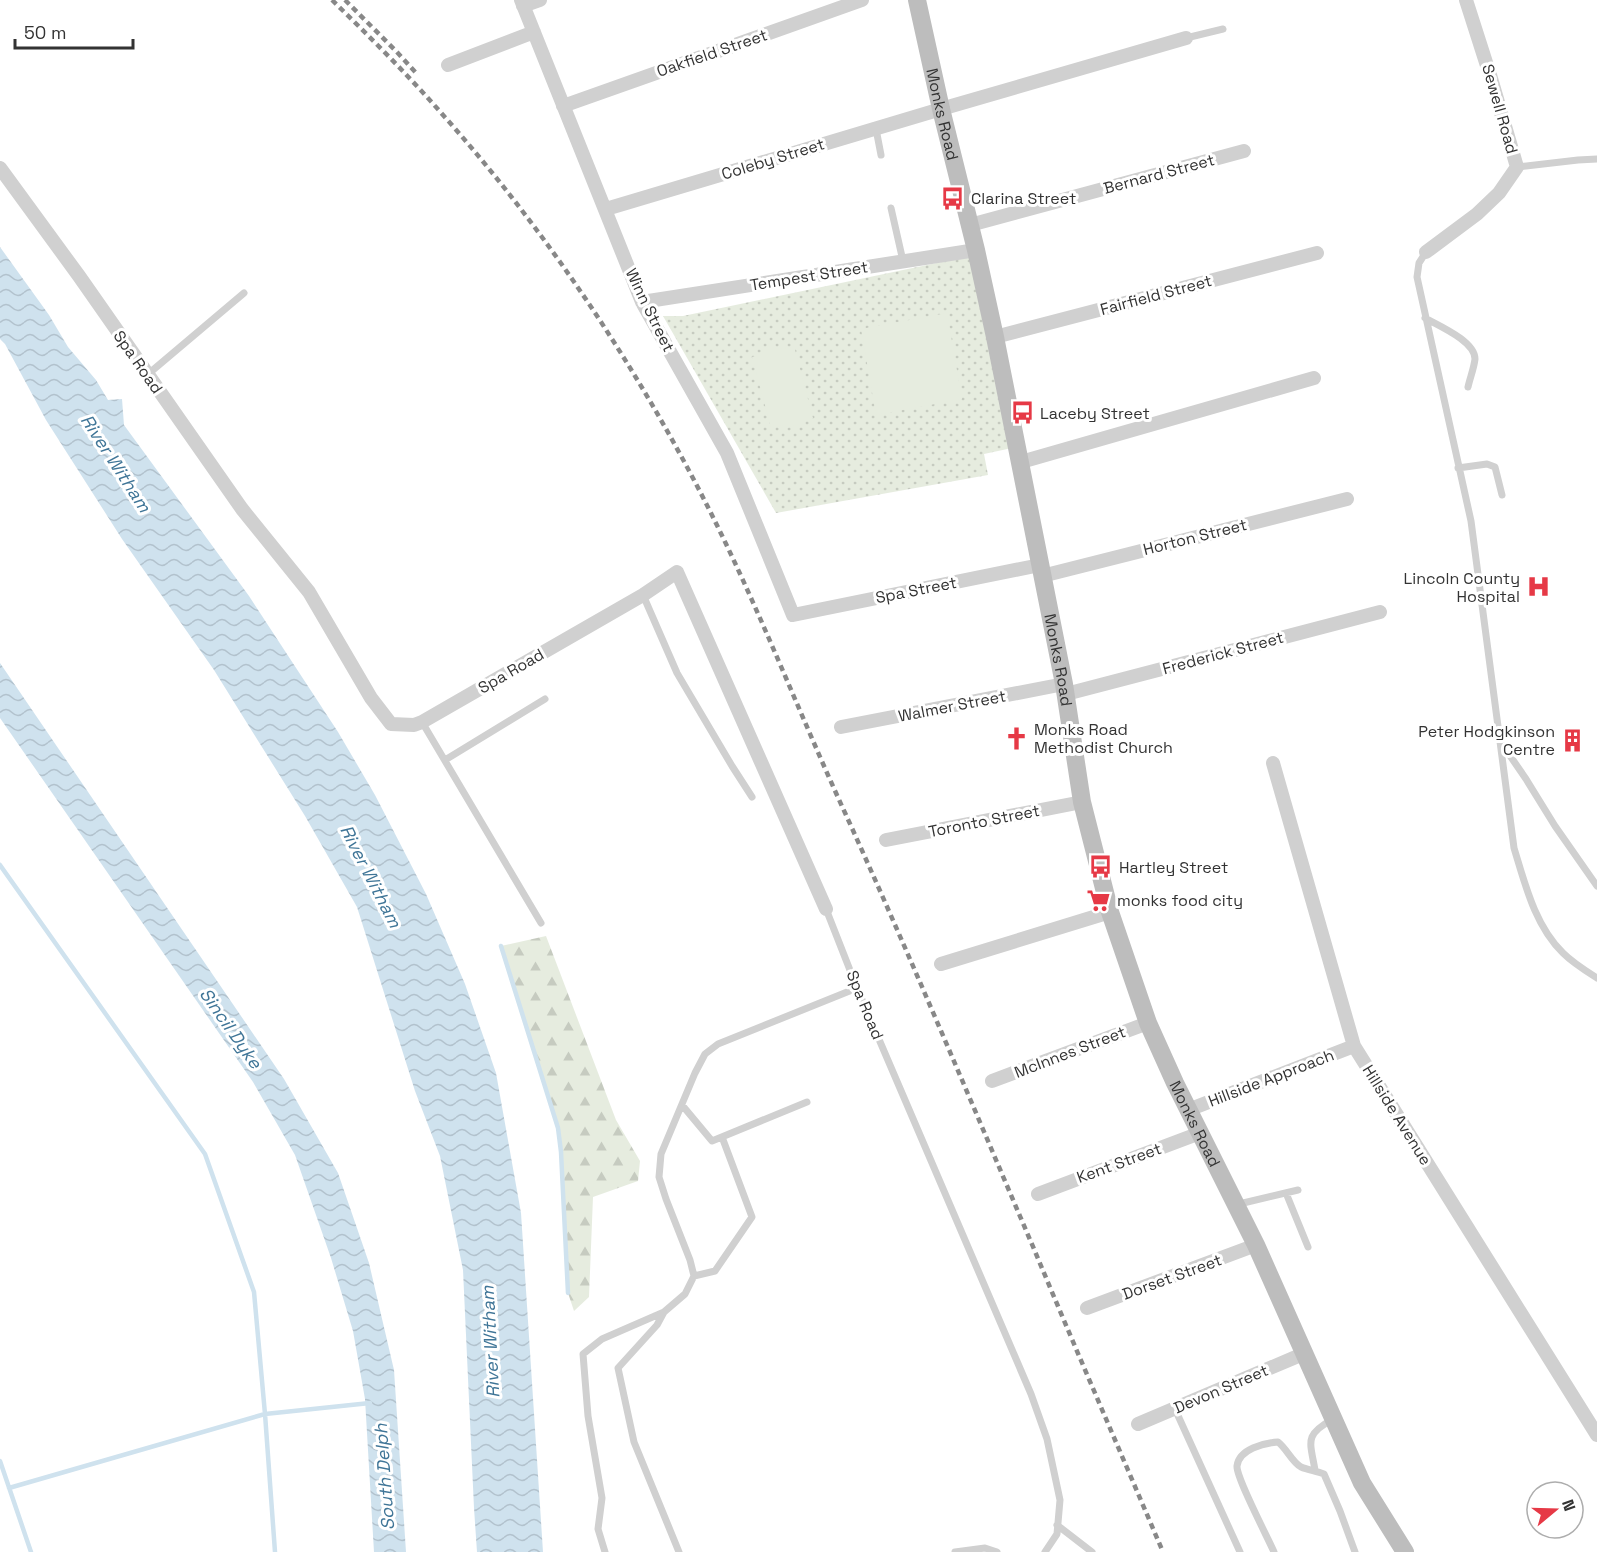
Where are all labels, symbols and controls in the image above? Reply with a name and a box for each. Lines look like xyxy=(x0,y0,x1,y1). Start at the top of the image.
scale bar xyxy=(15,12,134,50)
text: 50 m xyxy=(24,21,66,44)
street label: Oakfield Street xyxy=(654,24,770,82)
street label: Sewell Road xyxy=(1477,62,1523,156)
street label: Monks Road xyxy=(922,66,964,162)
street label: Coleby Street xyxy=(719,133,827,185)
street label: Bernard Street xyxy=(1101,149,1217,199)
bus stop icon: Clarina Street xyxy=(940,185,966,211)
place label: Clarina Street xyxy=(971,188,1076,209)
street label: Tempest Street xyxy=(748,256,870,296)
street label: Winn Street xyxy=(621,265,679,355)
street label: Fairfield Street xyxy=(1098,270,1214,320)
street label: Spa Road xyxy=(109,326,167,398)
bus stop icon: Laceby Street xyxy=(1009,400,1035,426)
place label: Laceby Street xyxy=(1040,403,1150,424)
water label: River Witham xyxy=(76,410,157,517)
street label: Horton Street xyxy=(1141,514,1249,560)
place label: Lincoln County Hospital xyxy=(1404,568,1520,607)
street label: Spa Street xyxy=(874,572,958,608)
hospital icon: Lincoln County Hospital xyxy=(1525,574,1551,600)
street label: Monks Road xyxy=(1040,612,1078,708)
street label: Frederick Street xyxy=(1160,627,1286,679)
street label: Spa Road xyxy=(474,644,548,698)
street label: Walmer Street xyxy=(896,685,1008,727)
place label: Monks Road Methodist Church xyxy=(1034,719,1173,758)
place label: Peter Hodgkinson Centre xyxy=(1418,721,1555,760)
church icon: Monks Road Methodist Church xyxy=(1003,725,1029,751)
building icon: Peter Hodgkinson Centre xyxy=(1560,727,1586,753)
street label: Toronto Street xyxy=(927,800,1041,842)
water label: River Witham xyxy=(335,821,407,932)
bus stop icon: Hartley Street xyxy=(1088,854,1114,880)
place label: Hartley Street xyxy=(1119,857,1228,878)
supermarket icon: monks food city xyxy=(1086,887,1112,913)
place label: monks food city xyxy=(1117,890,1243,911)
street label: Spa Road xyxy=(842,967,888,1043)
water label: Sincil Dyke xyxy=(195,983,268,1074)
street label: McInnes Street xyxy=(1011,1021,1129,1083)
street label: Hillside Approach xyxy=(1205,1044,1337,1112)
street label: Hillside Avenue xyxy=(1358,1061,1436,1169)
street label: Monks Road xyxy=(1165,1077,1226,1170)
street label: Kent Street xyxy=(1074,1138,1164,1188)
street label: Dorset Street xyxy=(1119,1249,1225,1305)
water label: River Witham xyxy=(476,1285,504,1399)
street label: Devon Street xyxy=(1171,1360,1271,1418)
water label: South Delph xyxy=(369,1422,399,1531)
north arrow xyxy=(1525,1480,1585,1540)
text: N xyxy=(1557,1497,1580,1514)

